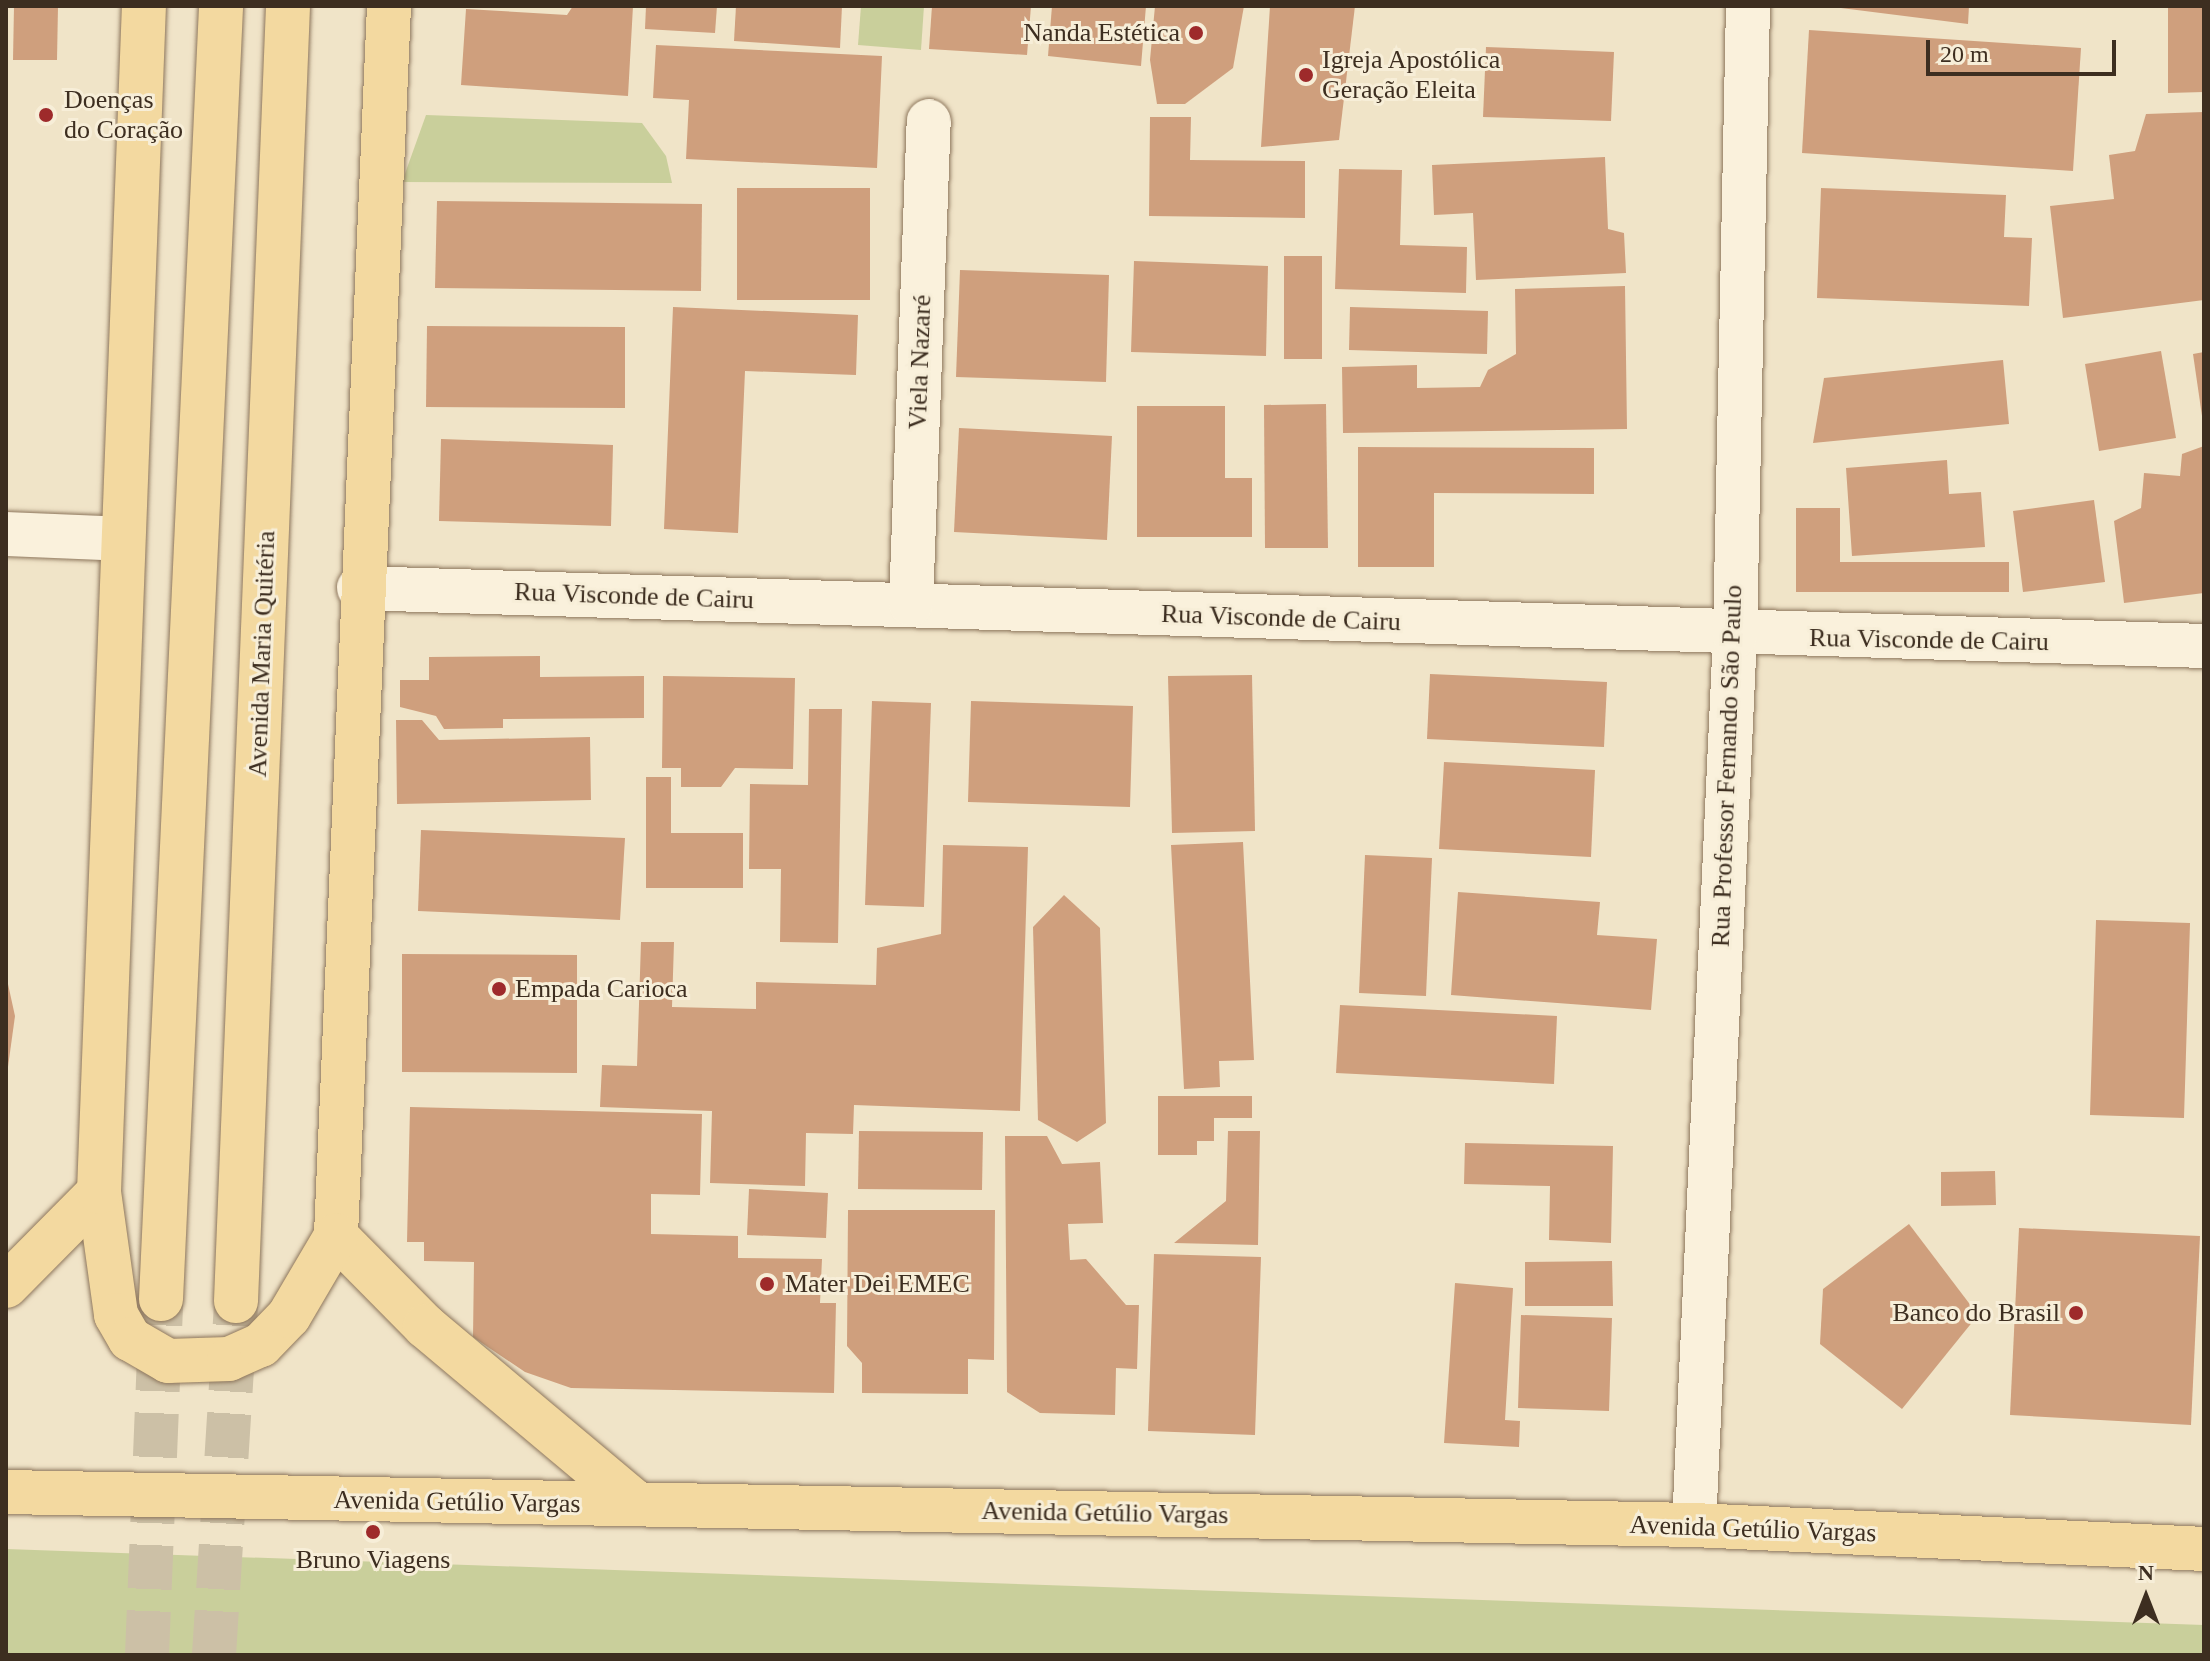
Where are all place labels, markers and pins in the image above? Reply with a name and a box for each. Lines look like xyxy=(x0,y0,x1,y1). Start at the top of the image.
place label: Nanda Estética xyxy=(1023,17,1180,49)
marker: Nanda Estética xyxy=(1187,24,1205,42)
place label: Igreja Apostólica Geração Eleita xyxy=(1322,44,1502,106)
marker: Igreja Apostólica Geração Eleita xyxy=(1297,66,1315,84)
place label: Doenças do Coração xyxy=(64,84,183,146)
marker: Doenças do Coração xyxy=(35,104,57,126)
place label: Empada Carioca xyxy=(515,973,688,1005)
marker: Empada Carioca xyxy=(490,980,508,998)
place label: Mater Dei EMEC xyxy=(785,1268,970,1300)
marker: Mater Dei EMEC xyxy=(756,1273,778,1295)
place label: Banco do Brasil xyxy=(1892,1297,2060,1329)
marker: Banco do Brasil xyxy=(2067,1304,2085,1322)
marker: Bruno Viagens xyxy=(364,1523,382,1541)
place label: Bruno Viagens xyxy=(295,1544,451,1576)

